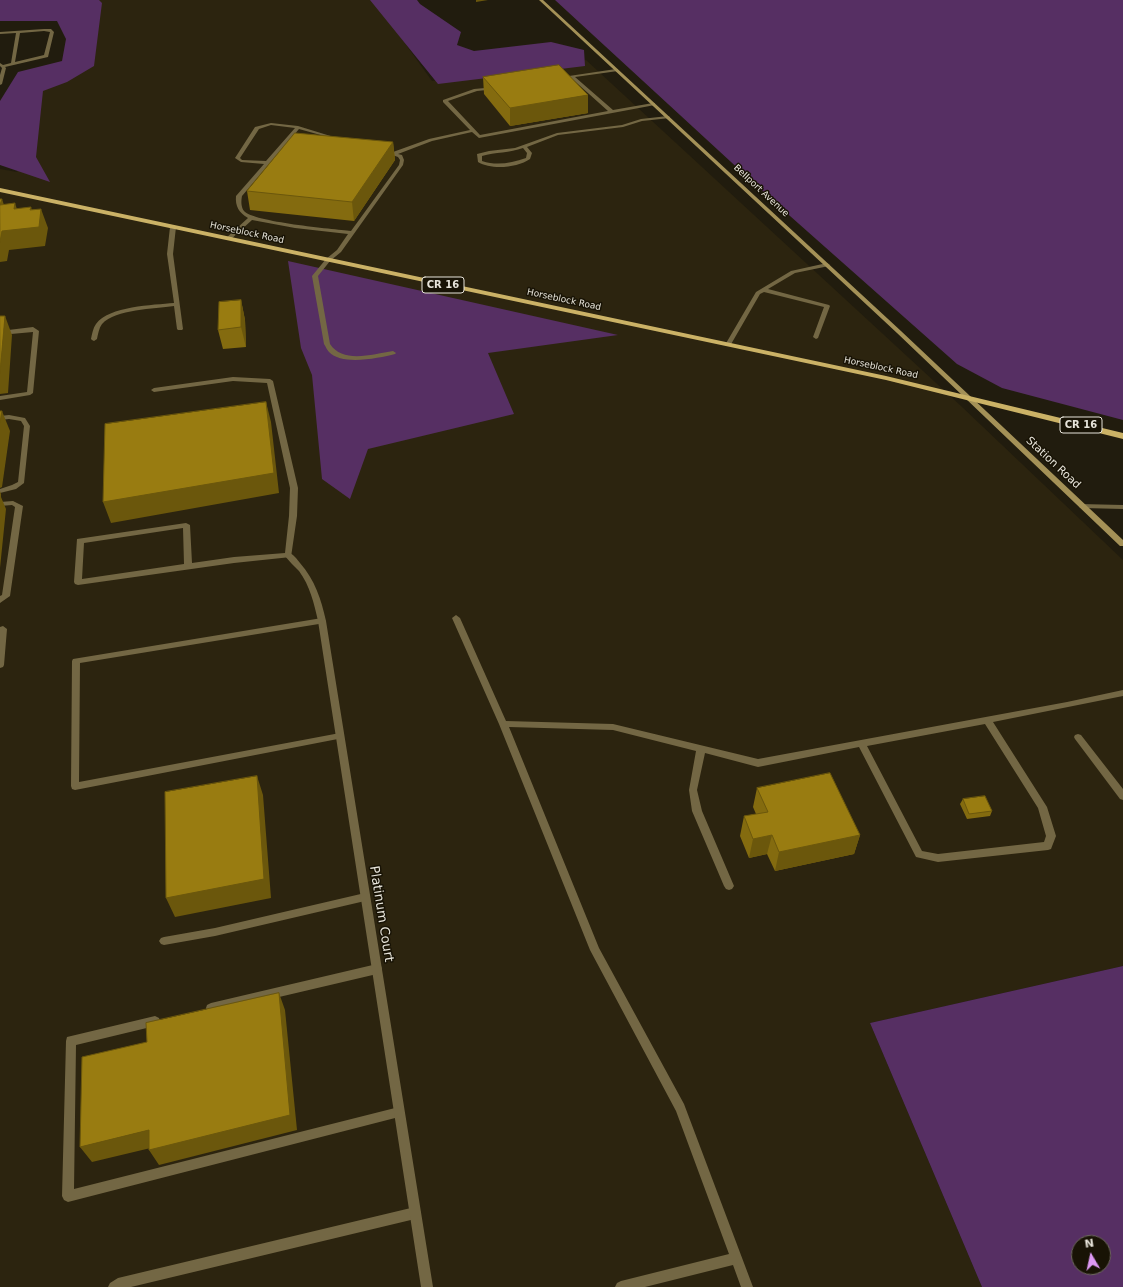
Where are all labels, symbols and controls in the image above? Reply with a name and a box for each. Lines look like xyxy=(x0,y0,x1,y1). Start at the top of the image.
street label: Bellport Avenue xyxy=(731,163,791,219)
street label: Horseblock Road xyxy=(209,220,285,246)
road number: CR 16 xyxy=(422,277,464,293)
street label: Horseblock Road xyxy=(526,287,602,313)
street label: Horseblock Road xyxy=(843,355,919,381)
road number: CR 16 xyxy=(1060,417,1102,433)
street label: Station Road xyxy=(1023,434,1083,492)
street label: Platinum Court xyxy=(366,865,396,963)
north arrow xyxy=(1071,1235,1111,1275)
text: N xyxy=(1084,1237,1095,1251)

